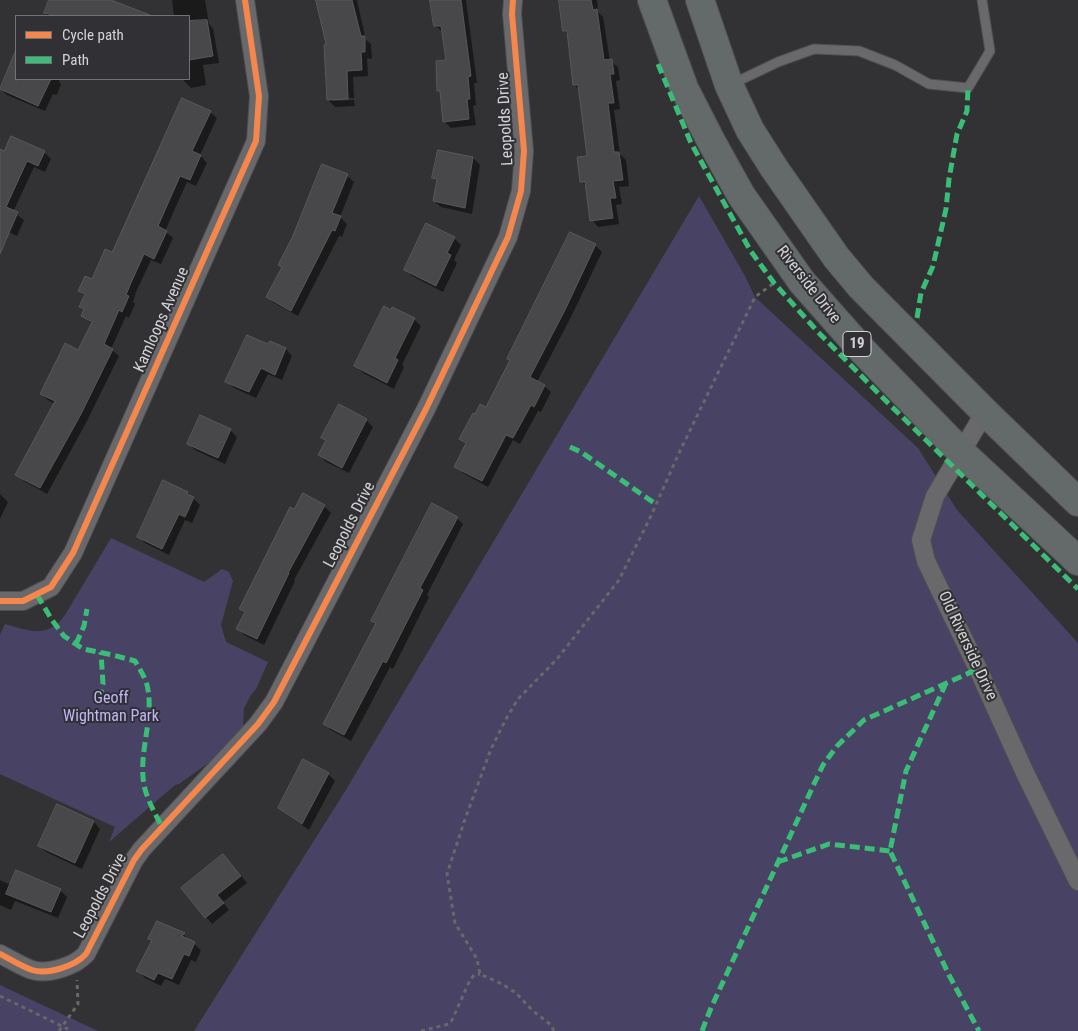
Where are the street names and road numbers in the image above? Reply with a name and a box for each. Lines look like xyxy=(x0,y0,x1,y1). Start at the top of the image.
street label: Leopolds Drive xyxy=(494,72,518,166)
street label: Riverside Drive xyxy=(772,242,844,328)
street label: Kamloops Avenue xyxy=(130,264,194,376)
road number: 19 xyxy=(843,332,871,356)
street label: Leopolds Drive xyxy=(320,479,380,571)
street label: Old Riverside Drive xyxy=(933,588,1001,704)
street label: Leopolds Drive xyxy=(71,850,131,942)

